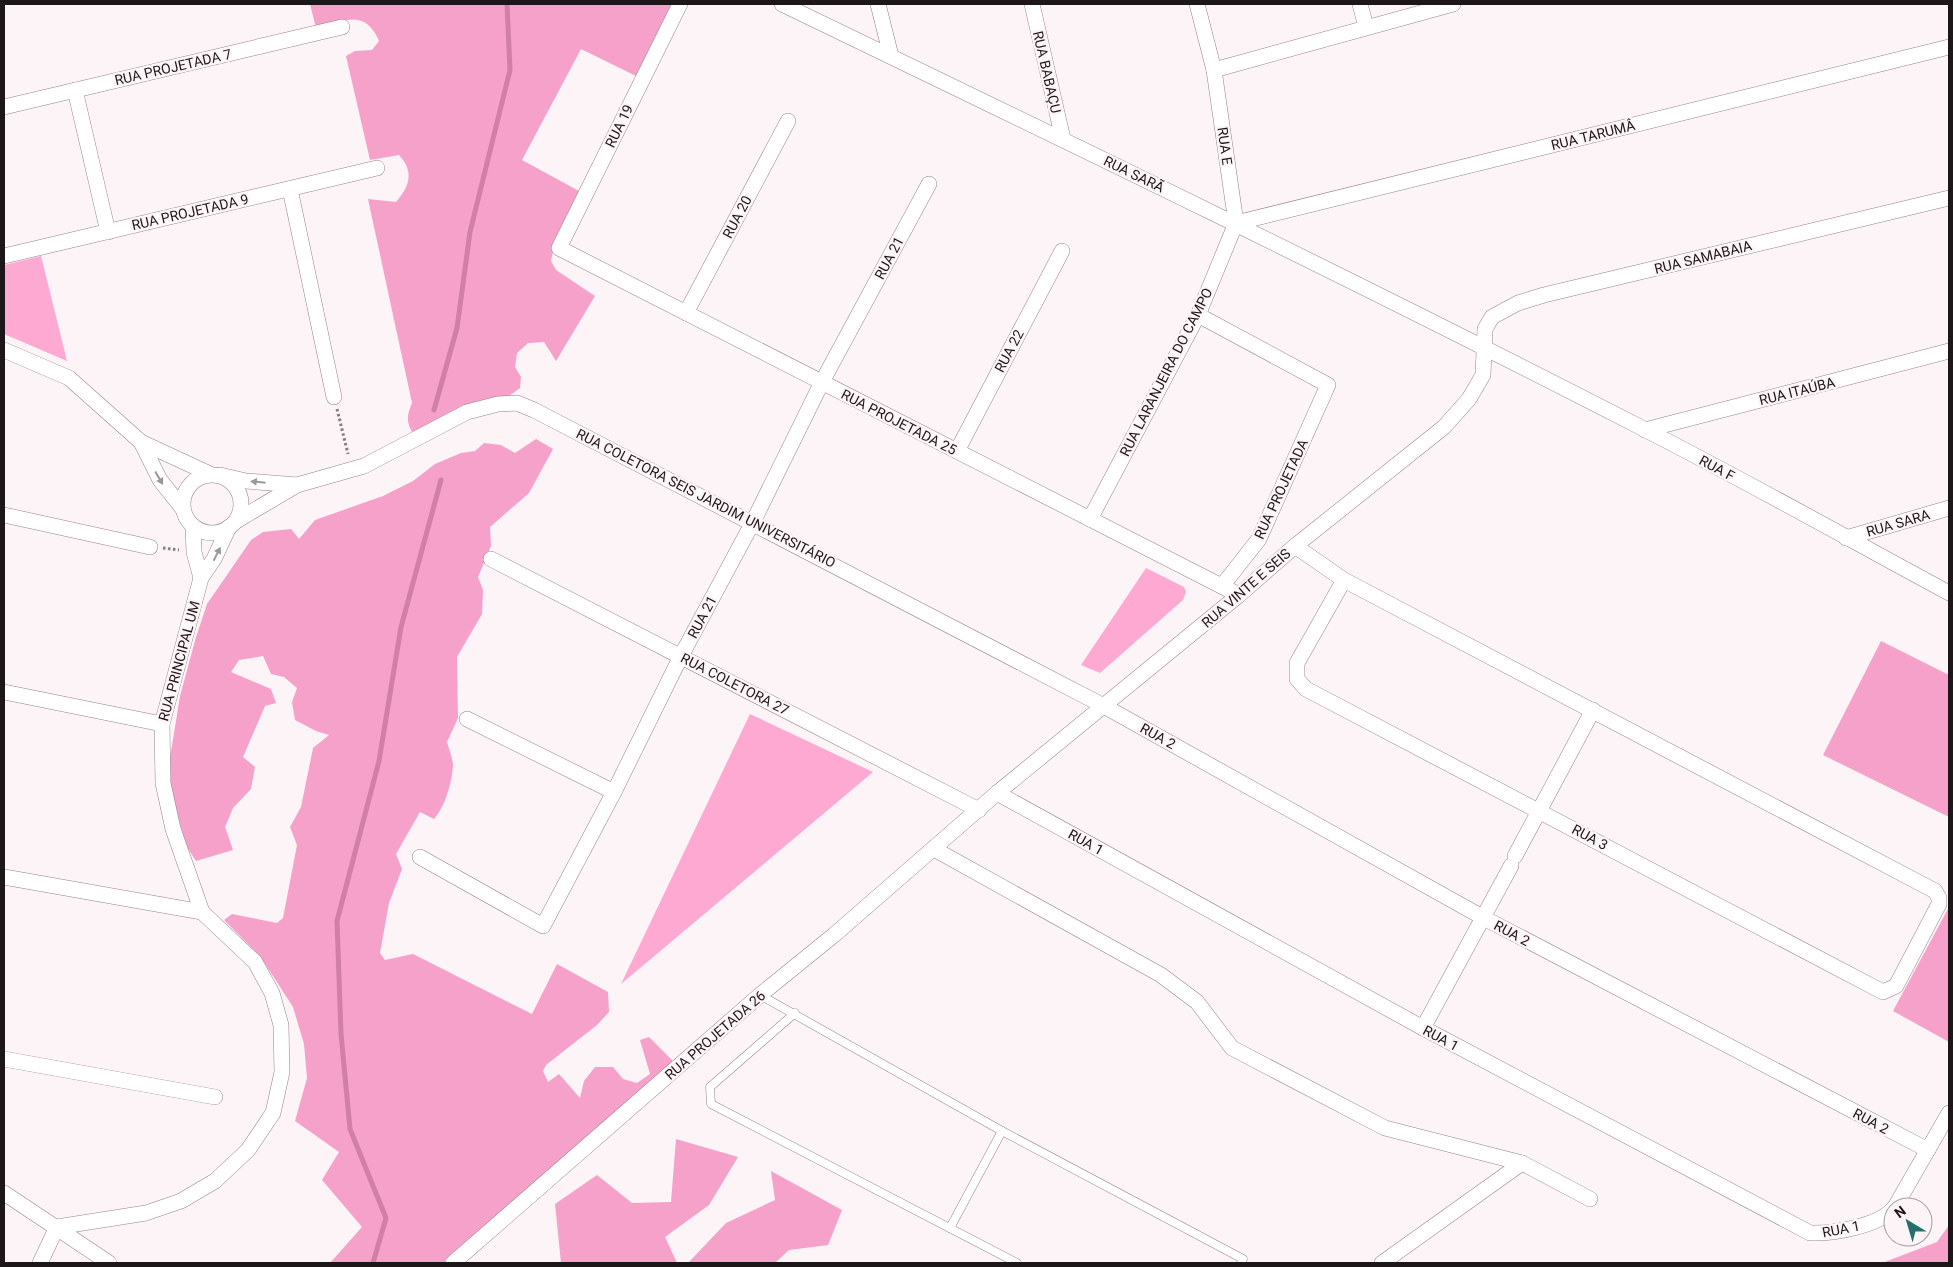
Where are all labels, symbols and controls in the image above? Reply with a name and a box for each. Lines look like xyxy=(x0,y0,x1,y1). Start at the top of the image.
street label: RUA BABAÇU xyxy=(1030,29,1064,115)
street label: RUA PROJETADA 7 xyxy=(113,46,233,88)
street label: RUA 19 xyxy=(602,102,636,150)
street label: RUA TARUMÂ xyxy=(1549,116,1637,153)
street label: RUA E xyxy=(1214,126,1236,166)
street label: RUA SARÃ xyxy=(1101,152,1167,196)
street label: RUA PROJETADA 9 xyxy=(130,191,250,233)
street label: RUA 20 xyxy=(719,193,755,241)
street label: RUA 21 xyxy=(871,234,907,282)
street label: RUA SAMABAIA xyxy=(1653,237,1753,277)
street label: RUA LARANJEIRA DO CAMPO xyxy=(1117,285,1215,459)
street label: RUA 22 xyxy=(991,327,1027,375)
street label: RUA ITAÚBA xyxy=(1757,373,1837,408)
street label: RUA PROJETADA 25 xyxy=(839,386,960,458)
street label: RUA COLETORA SEIS JARDIM UNIVERSITÁRIO xyxy=(574,424,839,571)
street label: RUA PROJETADA xyxy=(1251,437,1311,541)
street label: RUA F xyxy=(1697,452,1738,484)
one-way arrow xyxy=(155,471,164,484)
one-way arrow xyxy=(250,478,266,486)
street label: RUA SARA xyxy=(1864,506,1932,540)
street label: RUA VINTE E SEIS xyxy=(1198,545,1294,631)
one-way arrow xyxy=(213,546,221,561)
street label: RUA 21 xyxy=(684,593,720,641)
street label: RUA PRINCIPAL UM xyxy=(155,599,203,723)
street label: RUA COLETORA 27 xyxy=(678,650,792,718)
street label: RUA 2 xyxy=(1137,720,1179,752)
street label: RUA 3 xyxy=(1569,821,1611,853)
street label: RUA 1 xyxy=(1065,826,1107,858)
street label: RUA 2 xyxy=(1491,917,1533,949)
street label: RUA PROJETADA 26 xyxy=(662,987,768,1083)
street label: RUA 1 xyxy=(1420,1022,1462,1054)
street label: RUA 2 xyxy=(1850,1105,1892,1137)
north arrow xyxy=(1883,1197,1933,1247)
text: N xyxy=(1891,1202,1909,1221)
street label: RUA 1 xyxy=(1821,1218,1861,1240)

